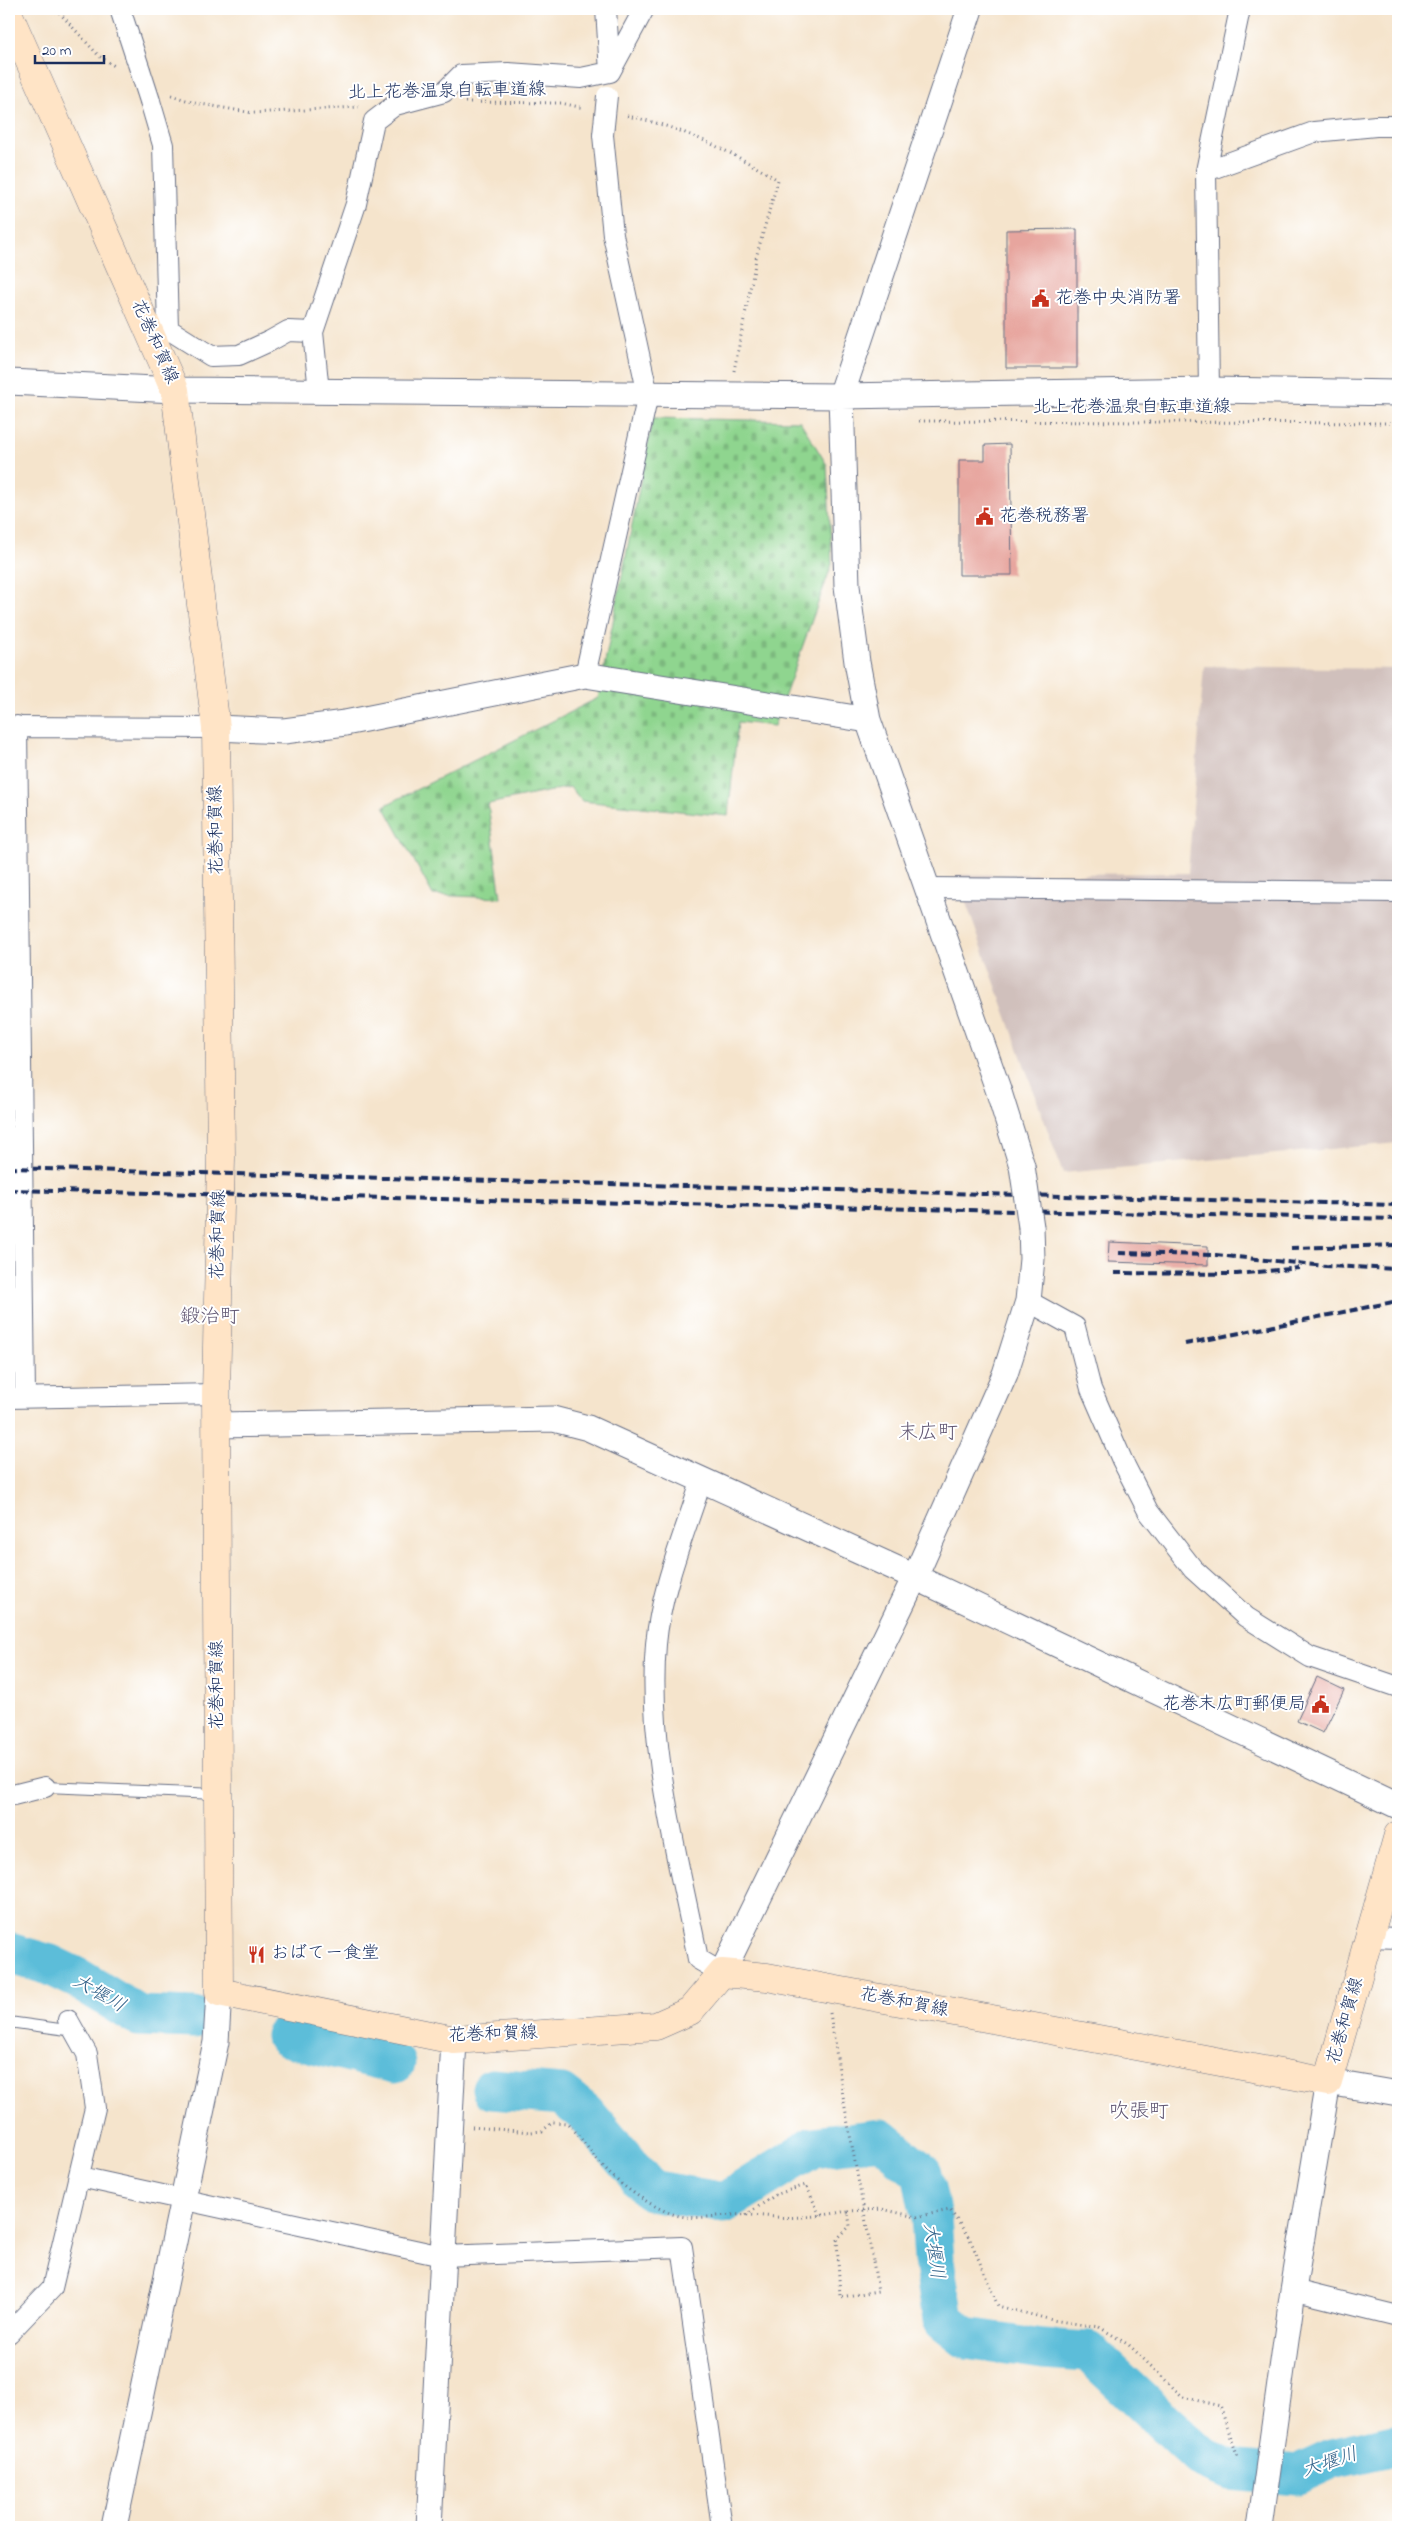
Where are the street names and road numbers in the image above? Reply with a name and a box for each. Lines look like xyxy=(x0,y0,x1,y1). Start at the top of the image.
street label: 北上花巻温泉自転車道線 xyxy=(348,77,546,107)
street label: 花巻和賀線 xyxy=(124,296,184,388)
street label: 北上花巻温泉自転車道線 xyxy=(1033,395,1231,421)
street label: 花巻和賀線 xyxy=(203,785,231,875)
street label: 花巻和賀線 xyxy=(205,1190,233,1280)
street label: 花巻和賀線 xyxy=(205,1640,231,1730)
street label: 花巻和賀線 xyxy=(1321,1974,1371,2068)
street label: 花巻和賀線 xyxy=(857,1982,951,2024)
street label: 花巻和賀線 xyxy=(448,2020,538,2050)

